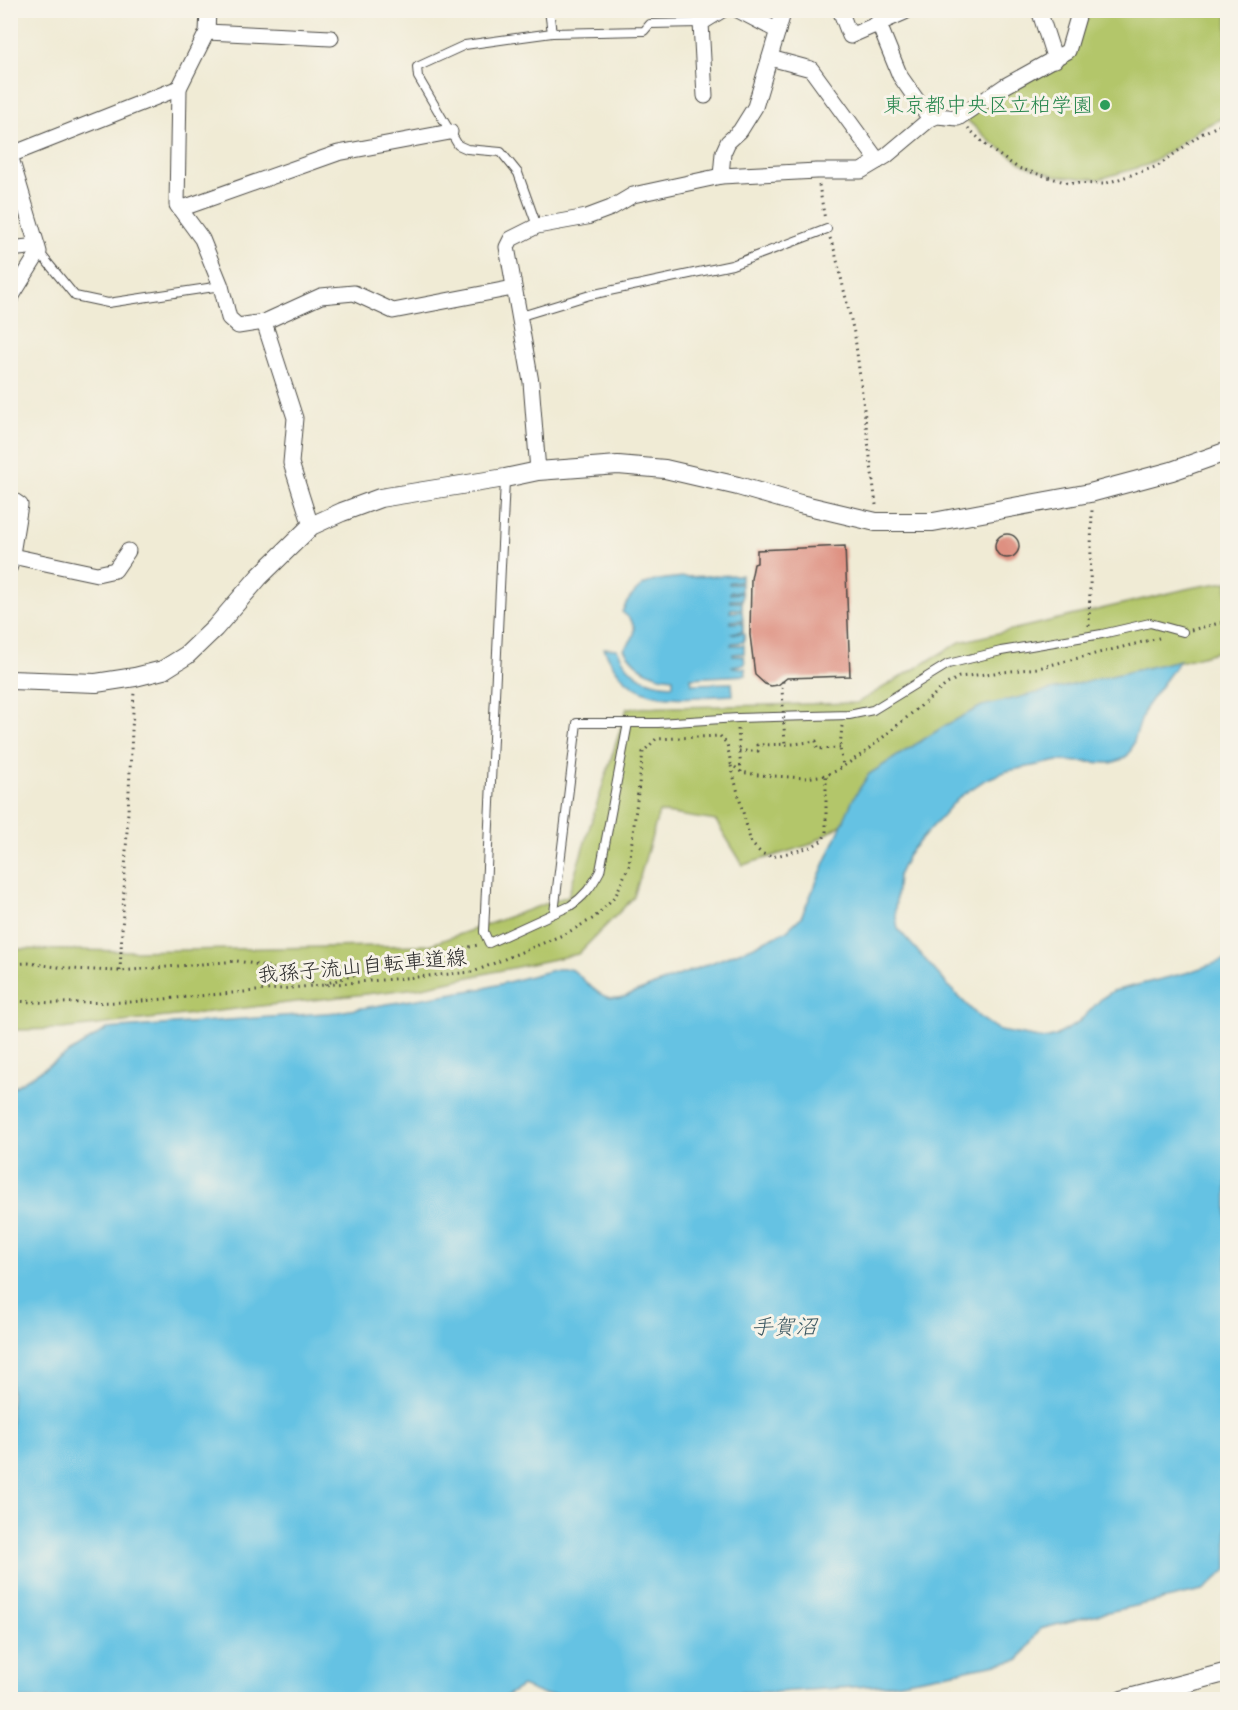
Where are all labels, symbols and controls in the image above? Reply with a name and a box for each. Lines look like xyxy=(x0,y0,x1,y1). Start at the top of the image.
place label: 東京都中央区立柏学園 xyxy=(883,92,1093,118)
marker: 東京都中央区立柏学園 xyxy=(1098,98,1112,112)
street label: 我孫子流山自転車道線 xyxy=(256,944,468,988)
water label: 手賀沼 xyxy=(751,1313,819,1341)

